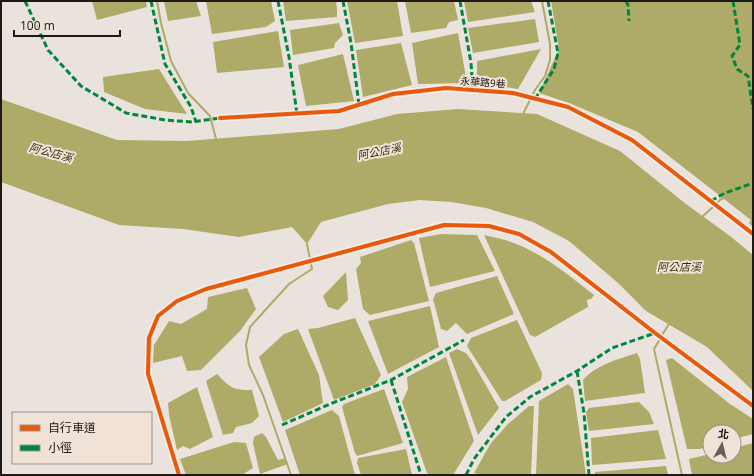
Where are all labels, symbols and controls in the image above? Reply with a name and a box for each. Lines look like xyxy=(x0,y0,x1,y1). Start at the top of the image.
scale bar xyxy=(14,12,120,38)
text: 100 m xyxy=(20,17,55,34)
street label: 永華路9巷 xyxy=(460,73,506,91)
water label: 阿公店溪 xyxy=(28,139,76,165)
water label: 阿公店溪 xyxy=(356,139,404,163)
water label: 阿公店溪 xyxy=(657,259,703,274)
legend xyxy=(12,412,152,464)
text: 自行車道 xyxy=(48,419,96,436)
north arrow xyxy=(702,424,742,464)
text: 北 xyxy=(717,425,730,442)
text: 小徑 xyxy=(48,439,72,456)

